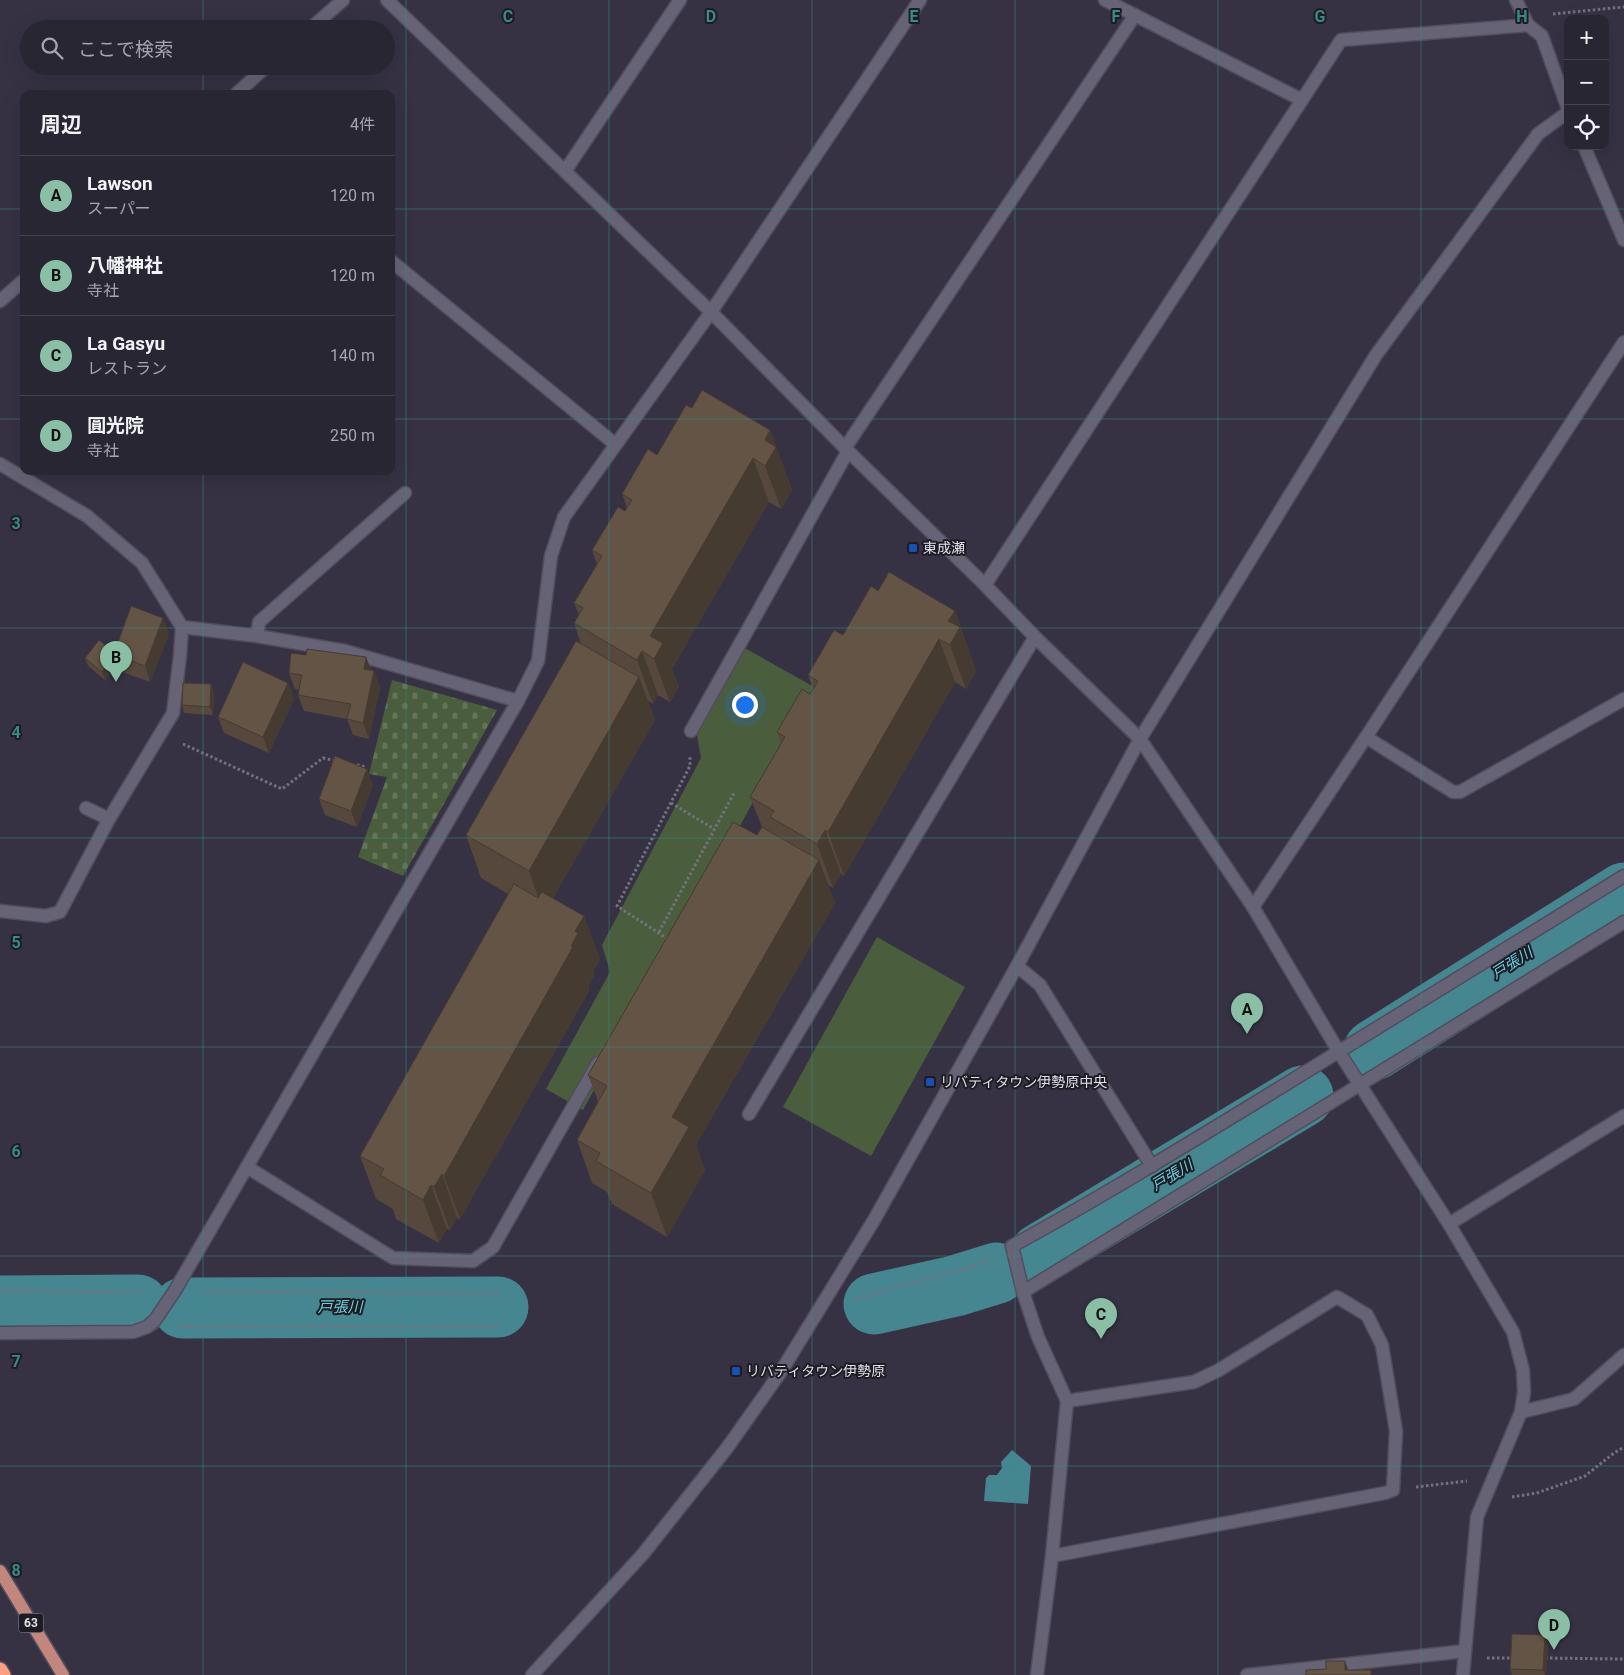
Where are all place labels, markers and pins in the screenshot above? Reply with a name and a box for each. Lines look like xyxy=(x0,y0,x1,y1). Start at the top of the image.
place label: 東成瀬 xyxy=(923,540,965,556)
marker: 東成瀬 xyxy=(907,542,919,554)
pin: B xyxy=(100,641,132,682)
pin: A xyxy=(1231,993,1263,1034)
place label: リバティタウン伊勢原中央 xyxy=(940,1074,1107,1090)
marker: リバティタウン伊勢原中央 xyxy=(924,1076,936,1088)
pin: C xyxy=(1085,1298,1117,1339)
place label: リバティタウン伊勢原 xyxy=(746,1363,885,1379)
marker: リバティタウン伊勢原 xyxy=(730,1365,742,1377)
pin: D xyxy=(1538,1609,1570,1650)

